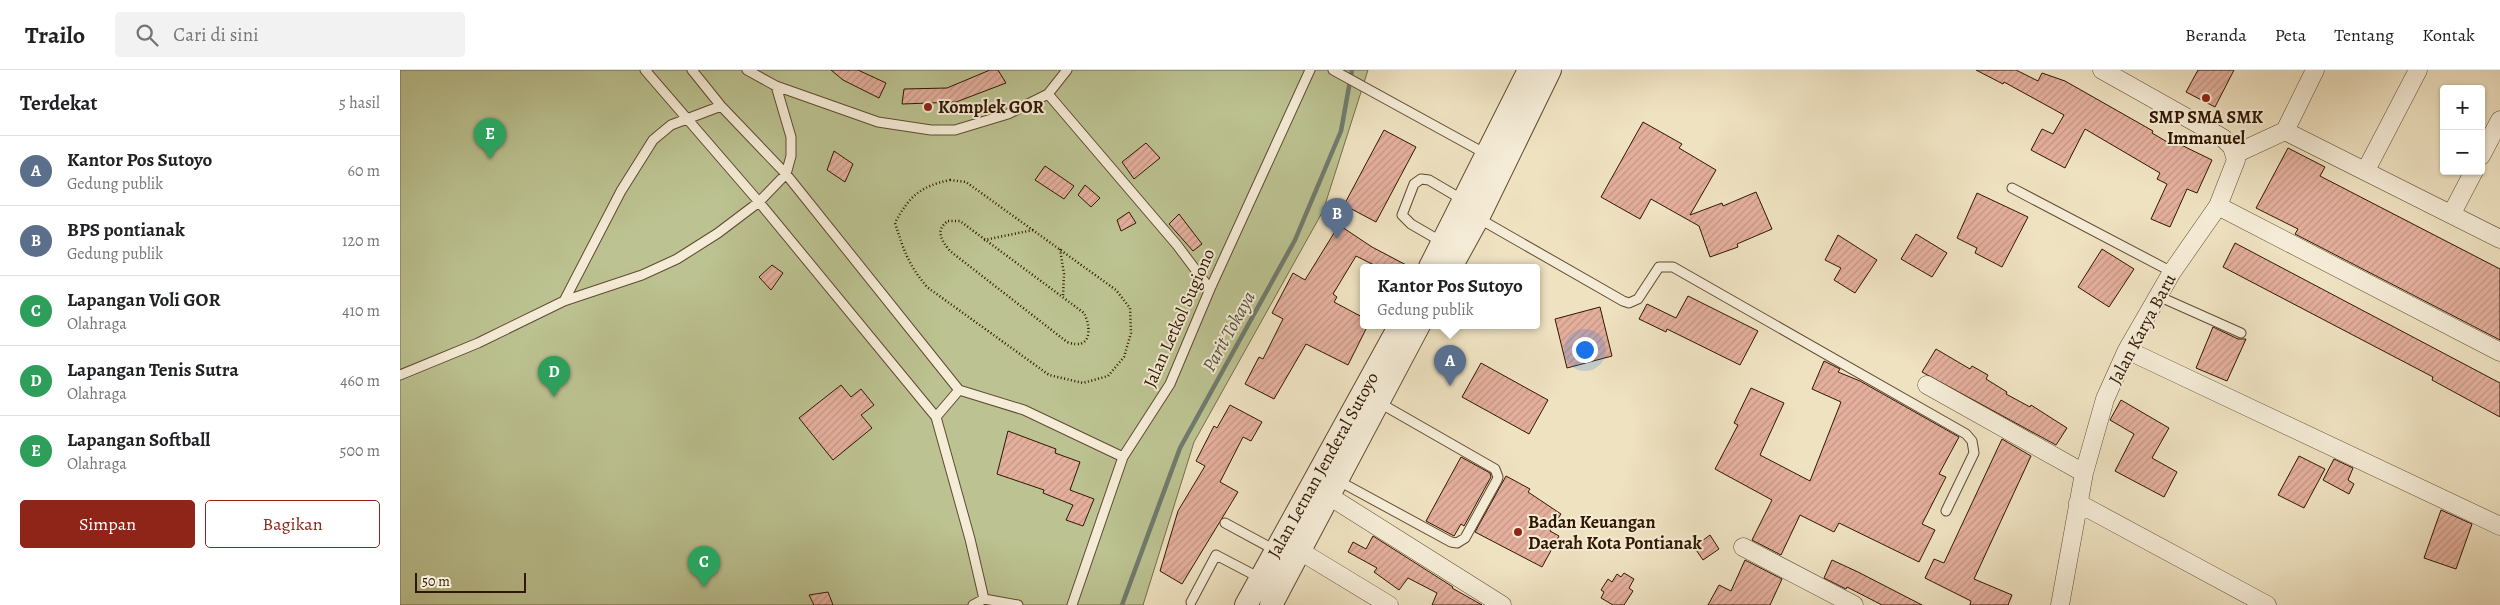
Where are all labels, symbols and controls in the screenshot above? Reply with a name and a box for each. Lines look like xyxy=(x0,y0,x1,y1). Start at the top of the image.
search box xyxy=(115,12,465,57)
text: Trailo xyxy=(25,19,85,51)
icon: search xyxy=(133,21,161,49)
text: Cari di sini xyxy=(173,22,258,48)
text: Beranda xyxy=(2185,23,2247,47)
text: Peta xyxy=(2275,23,2306,47)
text: Tentang xyxy=(2334,23,2394,47)
text: Kontak xyxy=(2422,23,2475,47)
map controls xyxy=(2440,85,2485,175)
button: + xyxy=(2440,85,2485,130)
text: Terdekat xyxy=(20,89,98,117)
text: 5 hasil xyxy=(339,92,380,114)
marker: SMP SMA SMK Immanuel xyxy=(2200,92,2212,104)
place label: Komplek GOR xyxy=(938,95,1045,119)
marker: Komplek GOR xyxy=(922,101,934,113)
place label: SMP SMA SMK Immanuel xyxy=(2149,105,2263,150)
pin: E xyxy=(474,118,506,159)
button: − xyxy=(2440,130,2485,175)
text: Kantor Pos Sutoyo xyxy=(67,147,212,173)
text: A xyxy=(31,160,41,182)
text: 60 m xyxy=(348,160,380,182)
text: Gedung publik xyxy=(67,173,163,195)
pin: B xyxy=(1321,198,1353,239)
text: BPS pontianak xyxy=(67,217,185,243)
text: B xyxy=(31,230,41,252)
text: 120 m xyxy=(342,230,380,252)
text: Gedung publik xyxy=(67,243,163,265)
street label: Jalan Letkol Sugiono xyxy=(1138,245,1220,391)
popup xyxy=(1360,264,1540,329)
street label: Jalan Karya Baru xyxy=(2103,269,2181,389)
text: Kantor Pos Sutoyo xyxy=(1377,273,1523,299)
water label: Parit Tokaya xyxy=(1196,286,1262,376)
text: Lapangan Voli GOR xyxy=(67,287,221,313)
text: Gedung publik xyxy=(1377,299,1474,321)
text: C xyxy=(31,300,41,322)
text: 410 m xyxy=(342,300,380,322)
text: Olahraga xyxy=(67,313,127,335)
your location xyxy=(1572,337,1598,363)
pin: A xyxy=(1434,345,1466,386)
pin: D xyxy=(538,356,570,397)
text: Lapangan Tenis Sutra xyxy=(67,357,239,383)
street label: Jalan Letnan Jenderal Sutoyo xyxy=(1262,368,1384,562)
text: D xyxy=(30,370,42,392)
text: 460 m xyxy=(340,370,380,392)
text: Olahraga xyxy=(67,383,127,405)
text: Lapangan Softball xyxy=(67,427,210,453)
text: E xyxy=(31,440,41,462)
text: 500 m xyxy=(340,440,380,462)
text: Olahraga xyxy=(67,453,127,475)
button: Simpan xyxy=(20,500,195,548)
button: Bagikan xyxy=(205,500,380,548)
place label: Badan Keuangan Daerah Kota Pontianak xyxy=(1528,510,1702,555)
marker: Badan Keuangan Daerah Kota Pontianak xyxy=(1512,526,1524,538)
pin: C xyxy=(688,546,720,587)
scale bar xyxy=(415,570,526,593)
text: 50 m xyxy=(422,572,450,591)

